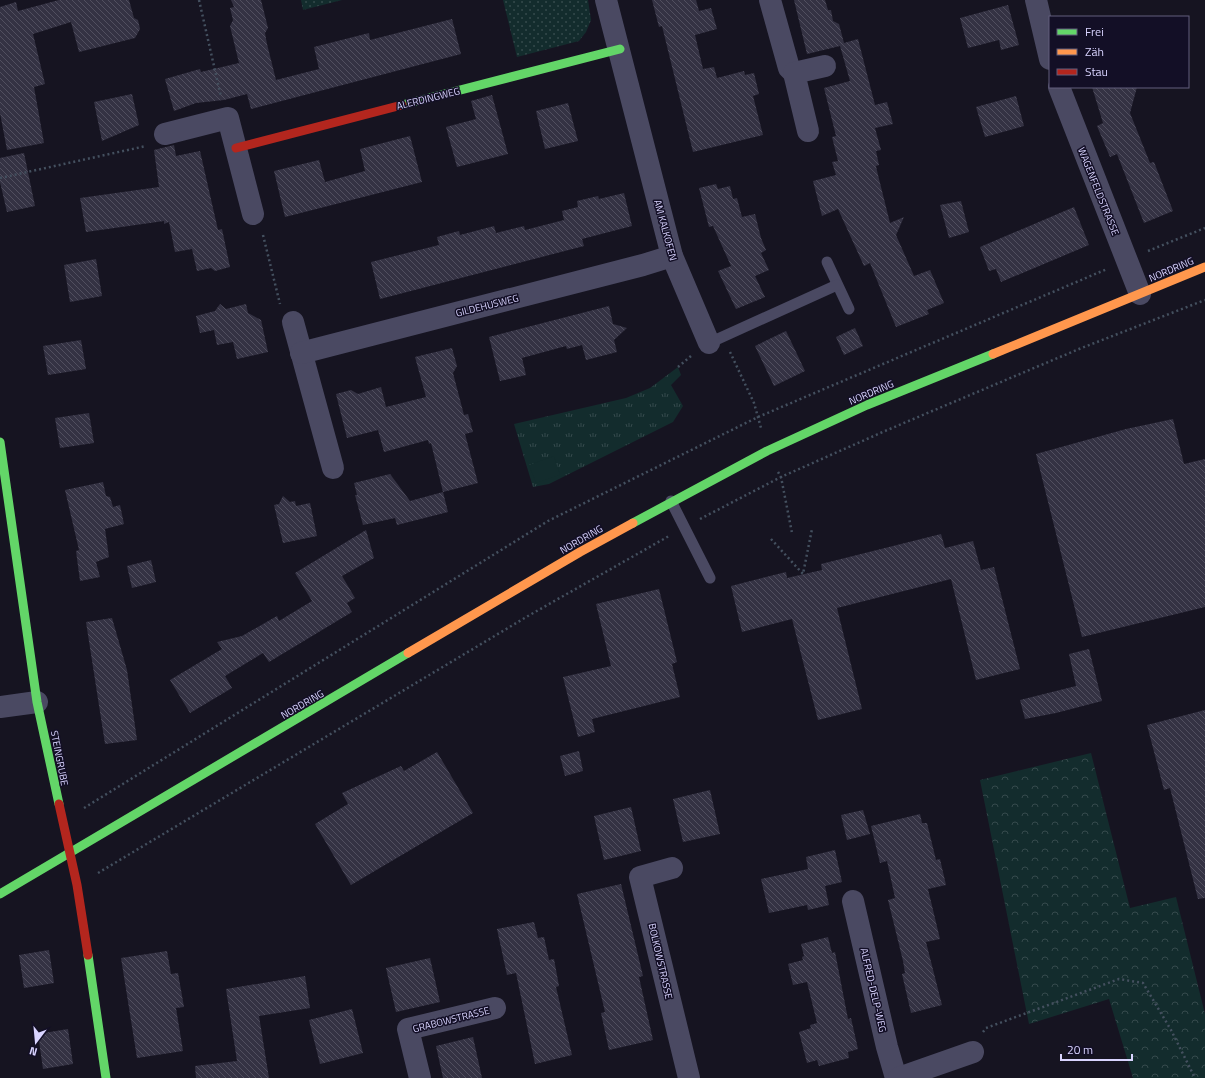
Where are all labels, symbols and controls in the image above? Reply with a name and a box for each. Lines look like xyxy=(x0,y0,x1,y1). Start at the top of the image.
legend xyxy=(1049,16,1189,88)
text: Frei xyxy=(1085,22,1104,41)
text: Zäh xyxy=(1085,42,1104,61)
text: Stau xyxy=(1085,62,1108,81)
street label: ALERDINGWEG xyxy=(395,83,461,114)
street label: WAGENFELDSTRASSE xyxy=(1074,145,1123,238)
street label: AM KALKOFEN xyxy=(650,198,681,262)
street label: NORDRING xyxy=(1146,253,1196,286)
street label: GILDEHUSWEG xyxy=(454,290,520,321)
street label: NORDRING xyxy=(846,376,896,409)
street label: NORDRING xyxy=(557,521,606,558)
street label: NORDRING xyxy=(278,686,327,723)
street label: STEINGRUBE xyxy=(47,729,72,787)
street label: BOLKOWSTRASSE xyxy=(644,922,677,1001)
street label: ALFRED-DELP-WEG xyxy=(857,947,890,1034)
street label: GRABOWSTRASSE xyxy=(411,1003,492,1036)
north arrow xyxy=(16,1022,56,1062)
scale bar xyxy=(1061,1036,1132,1062)
text: 20 m xyxy=(1067,1040,1093,1059)
text: N xyxy=(27,1043,39,1060)

